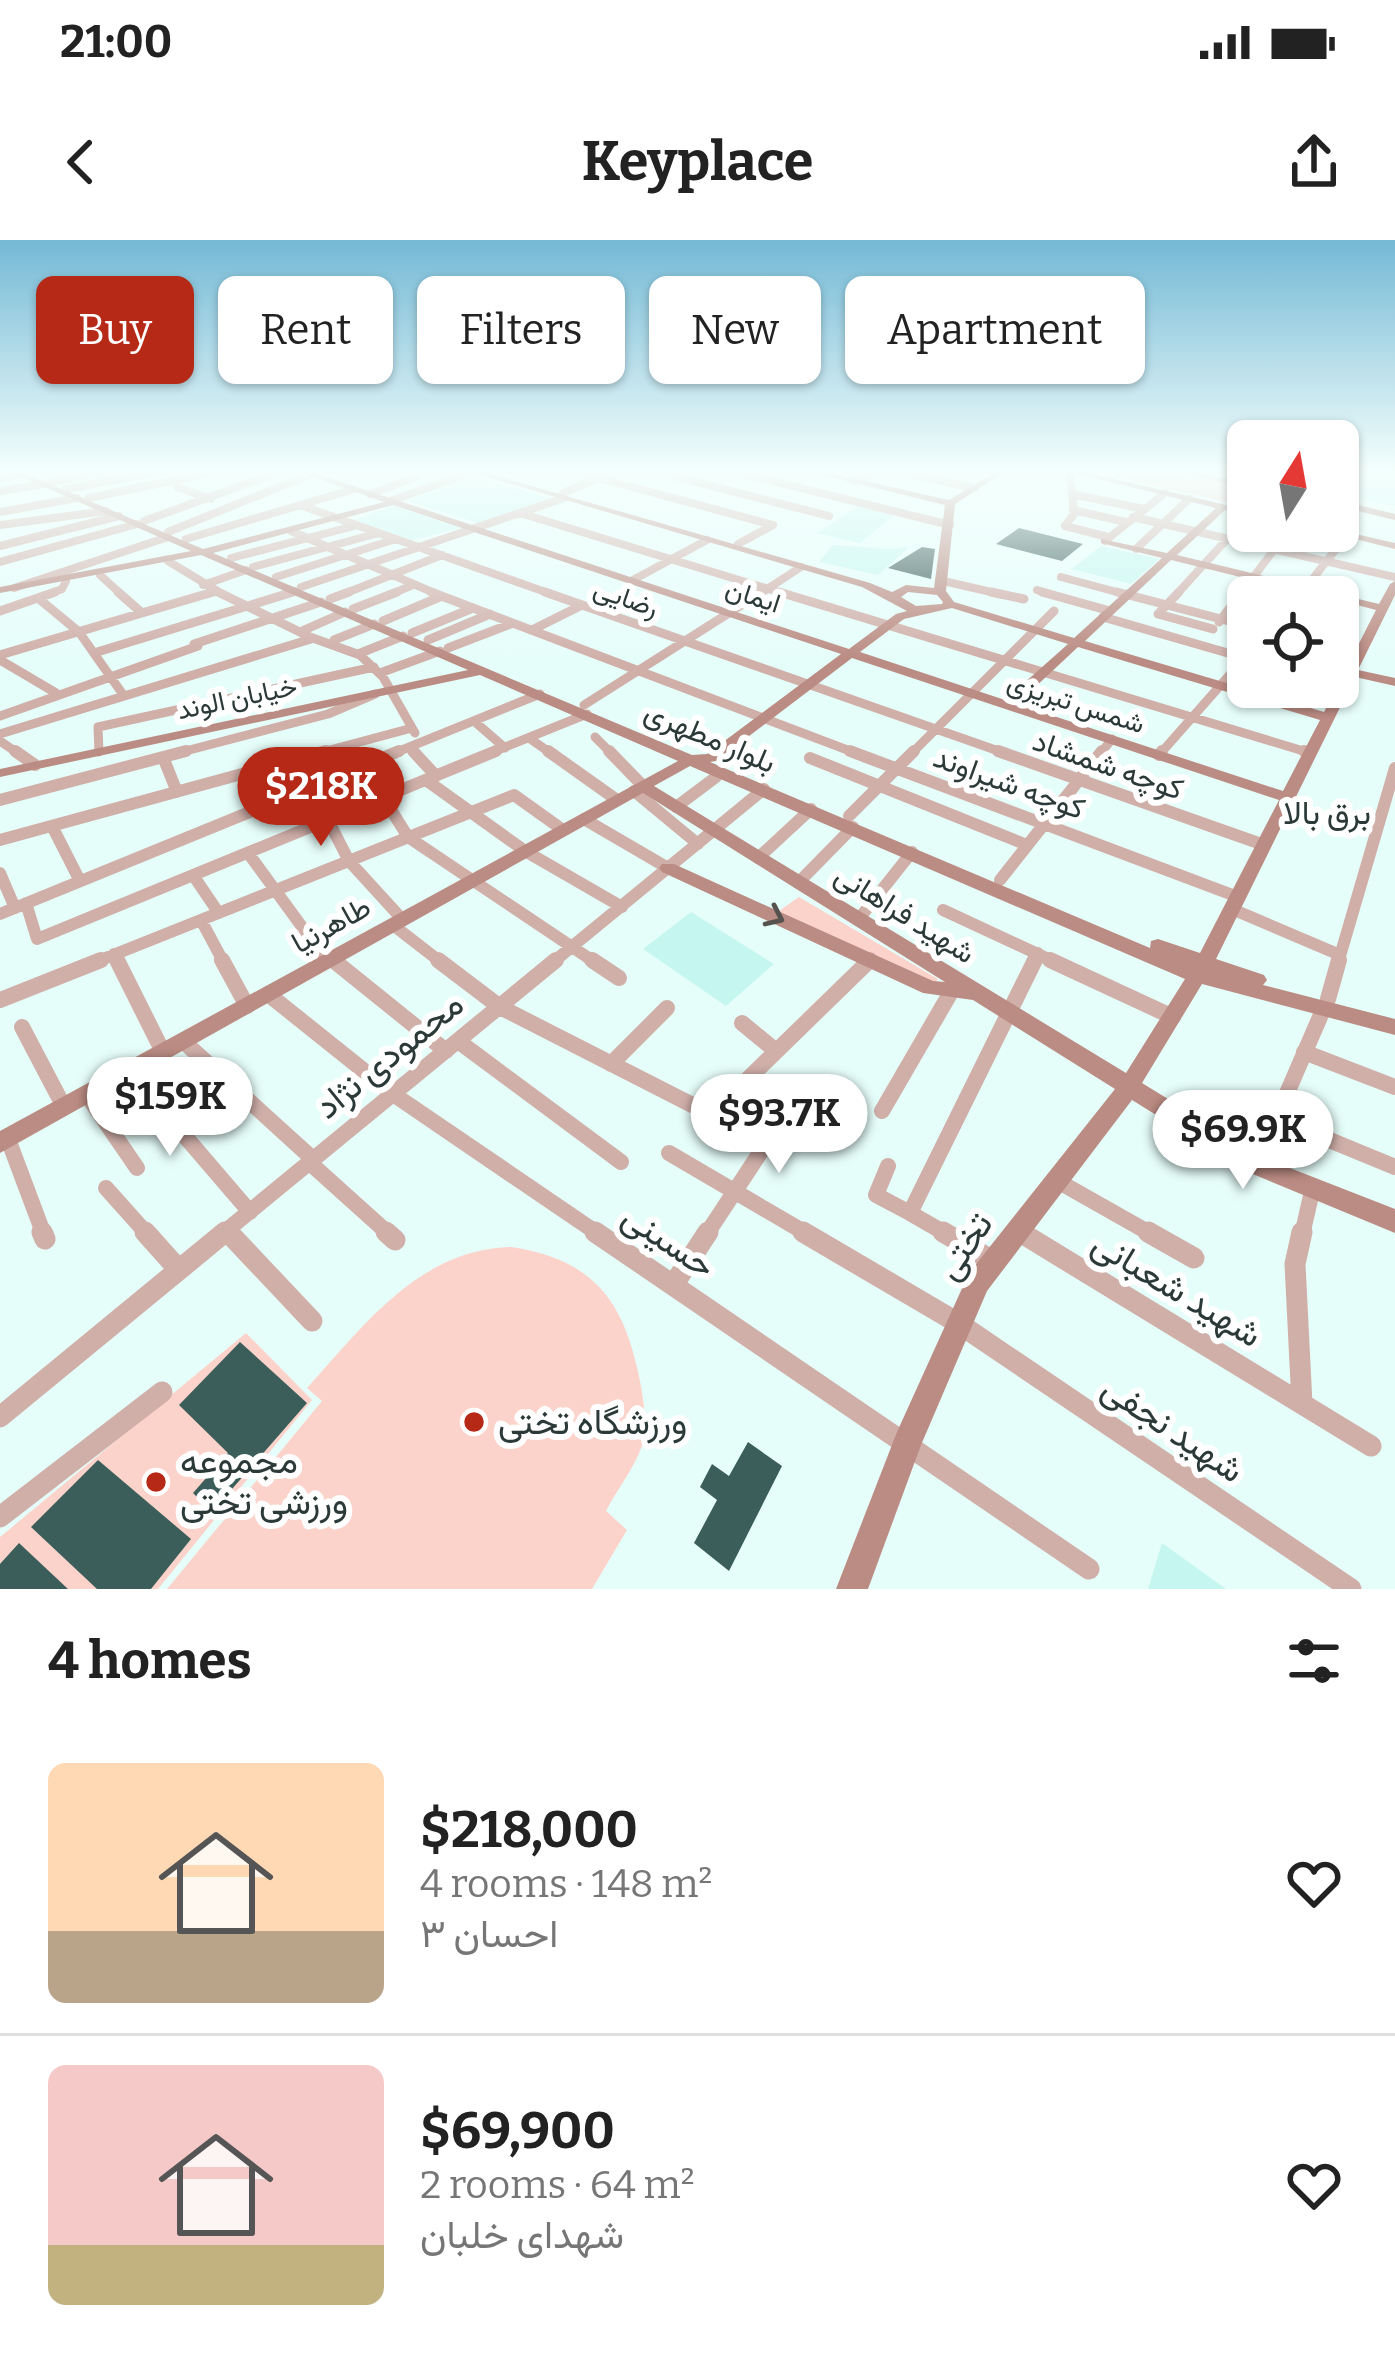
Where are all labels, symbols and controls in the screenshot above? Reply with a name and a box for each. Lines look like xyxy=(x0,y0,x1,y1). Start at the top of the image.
text: 21:00 xyxy=(60,15,172,69)
icon: back xyxy=(48,129,114,195)
icon: share xyxy=(1281,129,1347,195)
text: Keyplace xyxy=(582,130,813,194)
chip: Buy xyxy=(36,276,194,384)
chip: Rent xyxy=(218,276,393,384)
chip: Filters xyxy=(417,276,625,384)
chip: New xyxy=(649,276,821,384)
chip: Apartment xyxy=(845,276,1145,384)
north arrow xyxy=(1227,420,1359,552)
map controls xyxy=(1227,420,1359,708)
street label: رضایی xyxy=(589,572,663,625)
street label: ایمان xyxy=(722,572,784,620)
button: locate xyxy=(1227,576,1359,708)
street label: شمس تبریزی xyxy=(1003,666,1149,741)
street label: خیابان الوند xyxy=(174,670,300,727)
street label: بلوار مطهری xyxy=(639,693,781,781)
street label: کوچه شمشاد xyxy=(1027,722,1188,809)
street label: کوچه شیراوند xyxy=(928,739,1089,829)
pin: $218K xyxy=(237,747,405,849)
text: $218K xyxy=(264,763,378,809)
district label: برق بالا xyxy=(1283,793,1371,833)
street label: شهید فراهانی xyxy=(828,857,982,971)
street label: طاهرنیا xyxy=(285,889,377,961)
one-way arrow xyxy=(763,903,784,926)
street label: محمودی نژاد xyxy=(306,982,472,1128)
pin: $159K xyxy=(86,1057,254,1159)
text: $159K xyxy=(114,1073,226,1119)
pin: $93.7K xyxy=(681,1074,877,1176)
text: $93.7K xyxy=(718,1090,840,1136)
pin: $69.9K xyxy=(1145,1090,1341,1192)
text: $69.9K xyxy=(1179,1106,1307,1152)
street label: حسینی xyxy=(614,1194,724,1288)
street label: تختی xyxy=(926,1204,1002,1288)
street label: شهید شعبانی xyxy=(1084,1221,1270,1357)
street label: شهید نجفی xyxy=(1094,1366,1252,1492)
place label: ورزشگاه تختی xyxy=(498,1400,687,1444)
marker: ورزشگاه تختی xyxy=(461,1409,487,1435)
place label: مجموعه ورزشی تختی xyxy=(180,1439,348,1524)
marker: مجموعه ورزشی تختی xyxy=(143,1469,169,1495)
icon: filters xyxy=(1281,1628,1347,1694)
text: 4 homes xyxy=(48,1630,252,1692)
text: $218,000 xyxy=(420,1799,638,1861)
icon: home xyxy=(144,1811,288,1955)
icon: heart xyxy=(1281,1850,1347,1916)
text: 4 rooms · 148 m² xyxy=(420,1861,712,1907)
text: احسان ۳ xyxy=(420,1911,558,1957)
text: $69,900 xyxy=(420,2100,615,2162)
icon: home xyxy=(144,2113,288,2257)
icon: heart xyxy=(1281,2152,1347,2218)
text: 2 rooms · 64 m² xyxy=(420,2162,695,2208)
text: شهدای خلبان xyxy=(420,2212,624,2258)

